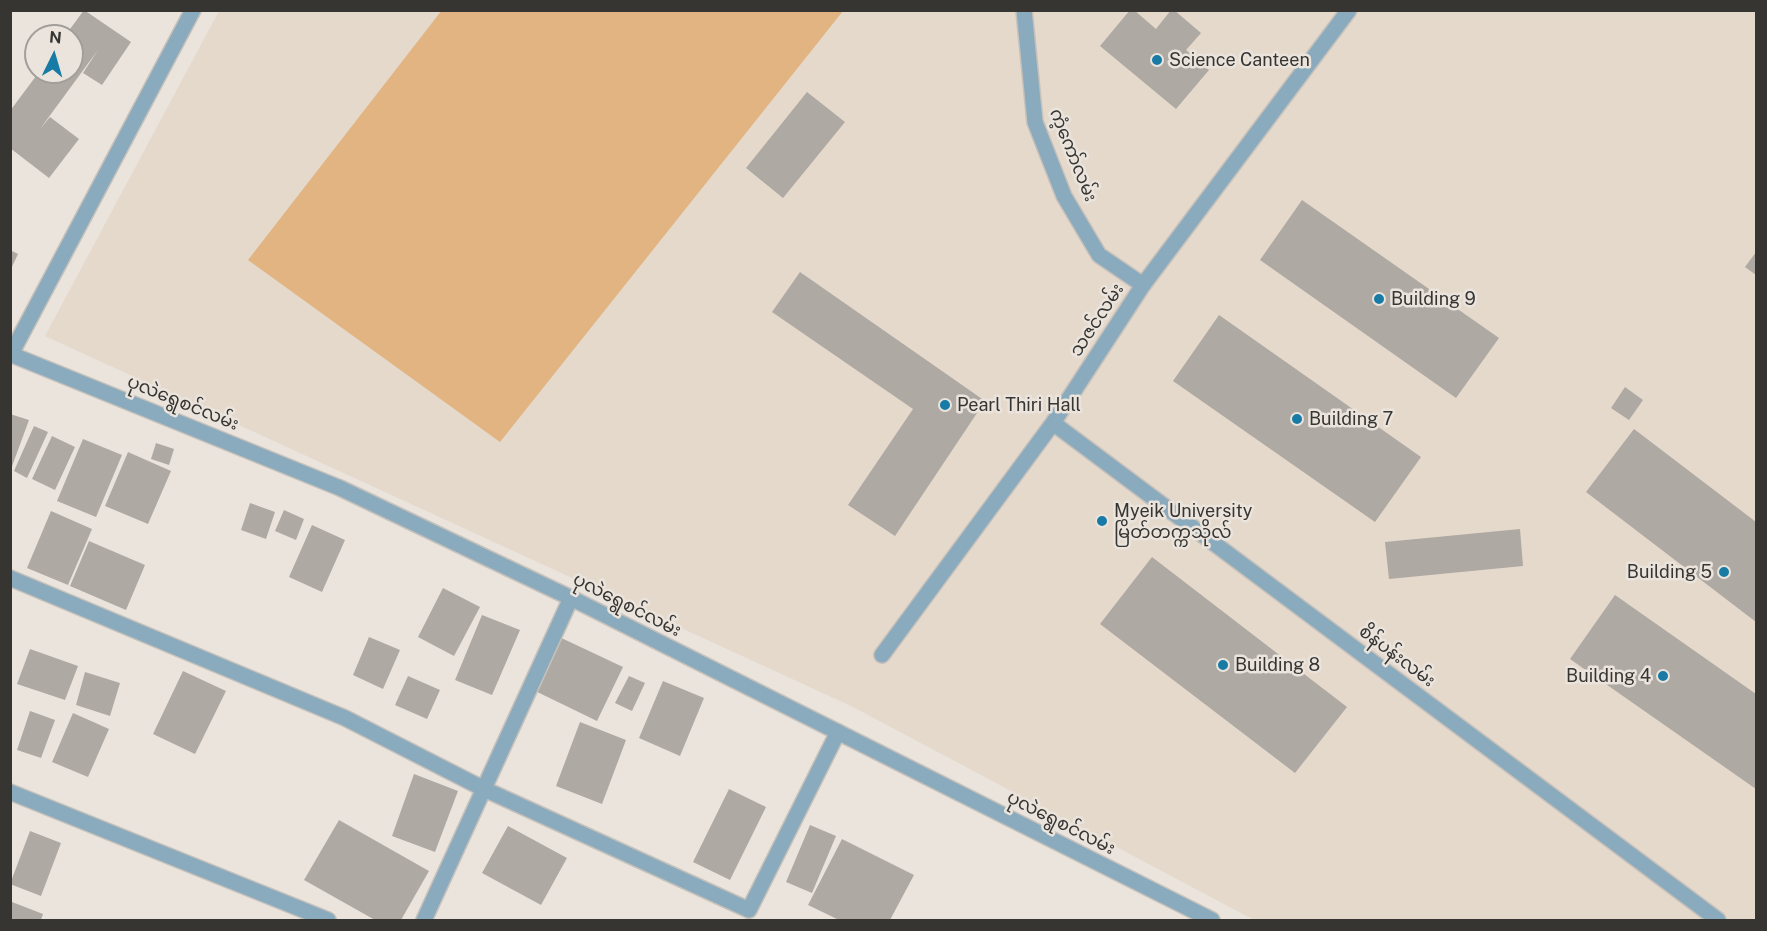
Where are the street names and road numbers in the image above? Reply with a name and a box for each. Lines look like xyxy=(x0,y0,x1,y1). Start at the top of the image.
street label: ကံ့ကော်လမ်း xyxy=(1045,105,1101,205)
street label: သဇင်လမ်း xyxy=(1065,279,1129,361)
street label: ပုလဲရွေစင်လမ်း xyxy=(124,371,242,435)
street label: ပုလဲရွေစင်လမ်း xyxy=(569,568,685,642)
street label: စိန်ပန်းလမ်း xyxy=(1355,620,1439,692)
street label: ပုလဲရွေစင်လမ်း xyxy=(1003,786,1119,860)

